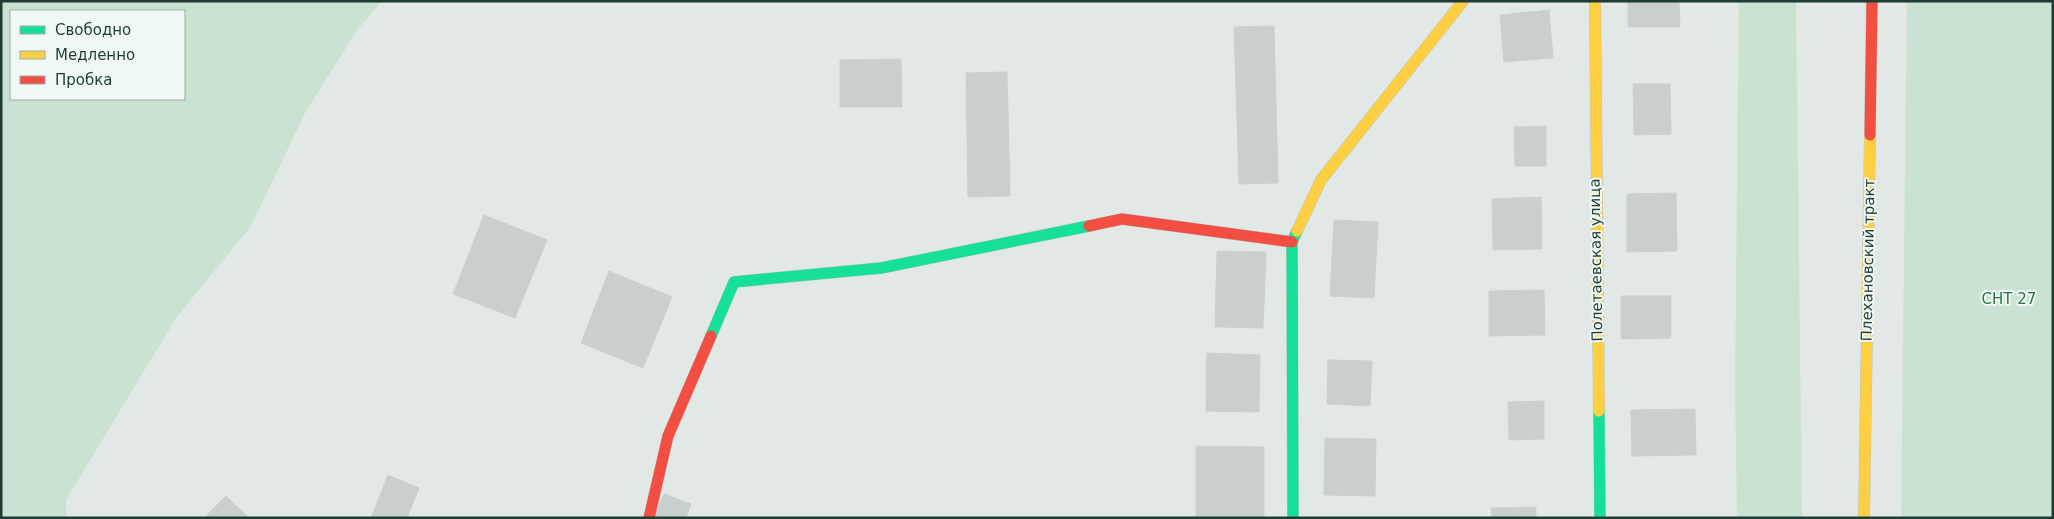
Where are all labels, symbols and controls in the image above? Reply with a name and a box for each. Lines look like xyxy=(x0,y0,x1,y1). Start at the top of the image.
legend xyxy=(10,10,185,100)
text: Свободно xyxy=(55,21,131,39)
text: Медленно xyxy=(55,46,135,64)
text: Пробка xyxy=(55,71,112,89)
street label: Полетаевская улица xyxy=(1586,178,1606,342)
street label: Плехановский тракт xyxy=(1858,178,1878,342)
park label: СНТ 27 xyxy=(1982,290,2036,308)

